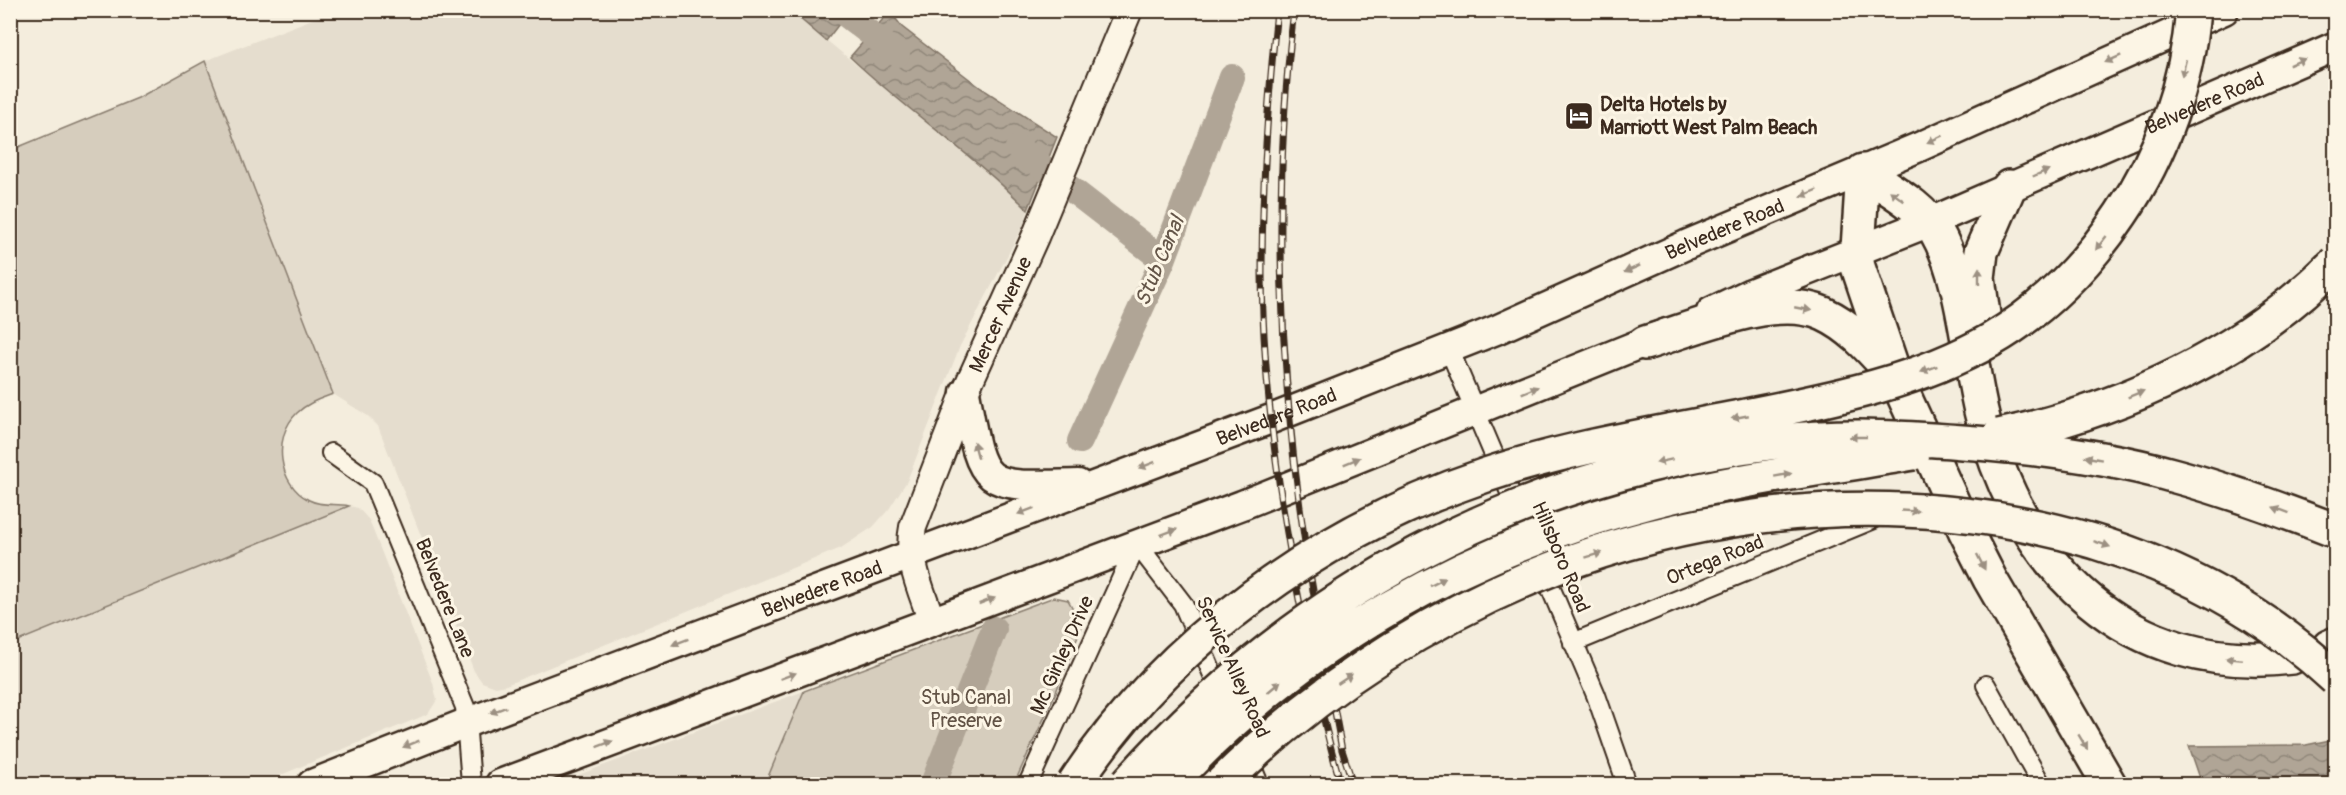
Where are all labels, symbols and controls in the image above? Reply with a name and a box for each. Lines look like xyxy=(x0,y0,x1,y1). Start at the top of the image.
one-way arrow xyxy=(2104,55,2121,64)
one-way arrow xyxy=(2289,57,2307,67)
one-way arrow xyxy=(2179,59,2188,78)
street label: Belvedere Road xyxy=(2141,66,2268,140)
place label: Delta Hotels by Marriott West Palm Beach xyxy=(1600,92,1817,140)
hotel icon: Delta Hotels by Marriott West Palm Beach xyxy=(1563,100,1595,132)
one-way arrow xyxy=(1926,135,1944,145)
one-way arrow xyxy=(2033,168,2051,178)
one-way arrow xyxy=(1800,189,1818,198)
one-way arrow xyxy=(1889,190,1904,202)
street label: Belvedere Road xyxy=(1661,193,1788,265)
water label: Stub Canal xyxy=(1129,210,1192,310)
one-way arrow xyxy=(2095,235,2107,250)
street label: Mercer Avenue xyxy=(963,252,1037,376)
one-way arrow xyxy=(1624,264,1641,273)
one-way arrow xyxy=(1974,267,1984,286)
one-way arrow xyxy=(1794,305,1813,314)
one-way arrow xyxy=(1920,365,1938,374)
street label: Belvedere Road xyxy=(1213,382,1340,451)
one-way arrow xyxy=(1521,385,1539,394)
one-way arrow xyxy=(2127,389,2145,398)
one-way arrow xyxy=(1731,413,1750,422)
one-way arrow xyxy=(1848,432,1867,442)
one-way arrow xyxy=(971,441,981,459)
one-way arrow xyxy=(2084,453,2103,462)
one-way arrow xyxy=(1343,456,1361,466)
one-way arrow xyxy=(1655,457,1674,466)
one-way arrow xyxy=(1138,460,1156,470)
one-way arrow xyxy=(1774,470,1793,479)
street label: Hillsboro Road xyxy=(1526,498,1596,616)
one-way arrow xyxy=(2272,505,2290,515)
one-way arrow xyxy=(1901,506,1920,515)
one-way arrow xyxy=(1017,507,1035,516)
one-way arrow xyxy=(1161,527,1179,537)
street label: Ortega Road xyxy=(1663,529,1767,591)
street label: Belvedere Lane xyxy=(410,535,480,662)
one-way arrow xyxy=(2093,539,2111,549)
one-way arrow xyxy=(1585,550,1603,559)
street label: Belvedere Road xyxy=(758,554,886,623)
one-way arrow xyxy=(1976,554,1986,571)
one-way arrow xyxy=(1429,577,1446,587)
street label: Mc Ginley Drive xyxy=(1025,592,1099,718)
street label: Service Alley Road xyxy=(1191,592,1275,742)
one-way arrow xyxy=(978,596,996,605)
one-way arrow xyxy=(671,637,689,647)
one-way arrow xyxy=(2224,654,2243,664)
one-way arrow xyxy=(779,671,797,681)
one-way arrow xyxy=(1337,673,1353,685)
one-way arrow xyxy=(1266,681,1281,694)
park label: Stub Canal Preserve xyxy=(921,685,1011,733)
one-way arrow xyxy=(489,706,507,716)
one-way arrow xyxy=(2078,734,2089,750)
one-way arrow xyxy=(596,739,614,749)
one-way arrow xyxy=(402,740,420,749)

